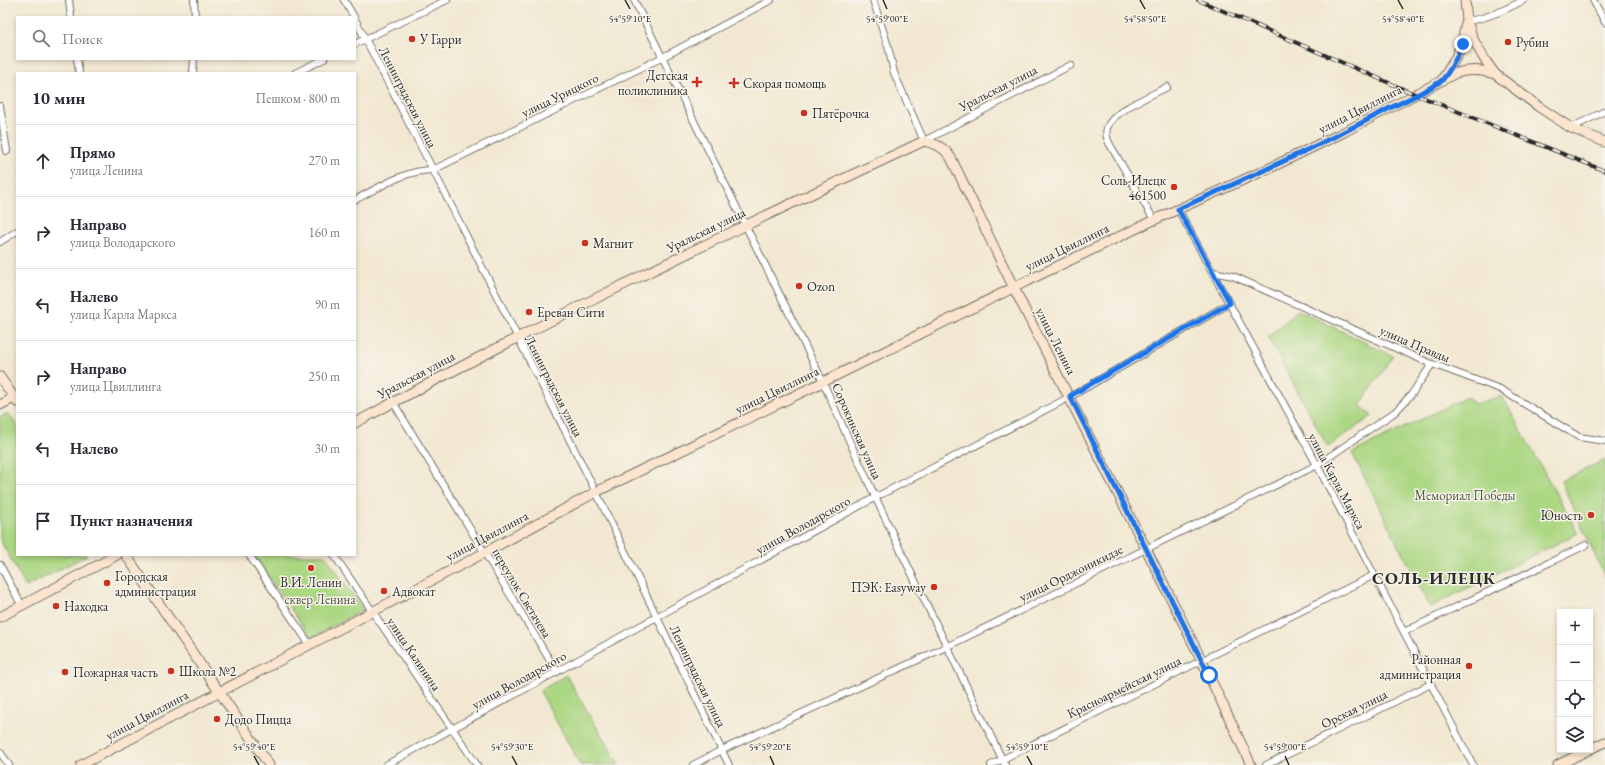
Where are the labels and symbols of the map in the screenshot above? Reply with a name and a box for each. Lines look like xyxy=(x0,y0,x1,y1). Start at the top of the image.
text: 54°59'10"E xyxy=(609,12,652,25)
text: 54°59'00"E xyxy=(866,12,909,25)
text: 54°58'50"E xyxy=(1124,12,1167,25)
text: 54°58'40"E xyxy=(1382,12,1425,25)
place label: У Гарри xyxy=(419,31,462,48)
marker: У Гарри xyxy=(407,34,417,44)
place label: Рубин xyxy=(1516,34,1549,51)
route end xyxy=(1454,35,1472,53)
marker: Рубин xyxy=(1503,37,1513,47)
street label: Ленинградская улица xyxy=(375,43,441,151)
street label: Уральская улица xyxy=(955,61,1041,115)
place label: Детская поликлиника xyxy=(618,67,689,99)
street label: улица Урицкого xyxy=(519,69,601,121)
place label: Скорая помощь xyxy=(743,75,826,92)
marker: Детская поликлиника xyxy=(691,76,703,88)
marker: Скорая помощь xyxy=(728,77,740,89)
street label: улица Цвиллинга xyxy=(1315,80,1405,137)
place label: Пятёрочка xyxy=(812,105,870,122)
marker: Пятёрочка xyxy=(799,108,809,118)
place label: Соль-Илецк 461500 xyxy=(1101,172,1167,204)
marker: Соль-Илецк 461500 xyxy=(1169,182,1179,192)
street label: Уральская улица xyxy=(663,203,749,257)
street label: улица Цвиллинга xyxy=(1022,219,1113,275)
place label: Магнит xyxy=(593,235,634,252)
marker: Магнит xyxy=(580,238,590,248)
place label: Ozon xyxy=(807,278,835,295)
marker: Ozon xyxy=(794,281,804,291)
place label: Ереван Сити xyxy=(537,304,605,321)
street label: улица Ленина xyxy=(1032,305,1080,378)
marker: Ереван Сити xyxy=(524,307,534,317)
street label: улица Правды xyxy=(1377,322,1453,366)
street label: Ленинградская улица xyxy=(521,332,587,440)
street label: Уральская улица xyxy=(373,347,458,403)
street label: улица Цвиллинга xyxy=(732,362,823,418)
street label: Сорокинская улица xyxy=(828,380,886,483)
street label: улица Карла Маркса xyxy=(1304,430,1370,533)
park label: Мемориал Победы xyxy=(1414,487,1516,504)
street label: улица Володарского xyxy=(753,492,853,558)
street label: улица Цвиллинга xyxy=(443,507,532,565)
place label: Юность xyxy=(1541,507,1583,524)
marker: Юность xyxy=(1586,510,1596,520)
street label: улица Орджоникидзе xyxy=(1016,541,1126,605)
street label: переулок Светачева xyxy=(488,545,556,642)
marker: В.И. Ленин xyxy=(306,563,316,573)
district label: СОЛЬ-ИЛЕЦК xyxy=(1372,567,1496,589)
place label: Городская администрация xyxy=(115,568,197,600)
place label: В.И. Ленин xyxy=(280,574,342,591)
marker: Городская администрация xyxy=(102,578,112,588)
place label: ПЭК: Easyway xyxy=(851,579,926,596)
marker: ПЭК: Easyway xyxy=(929,582,939,592)
place label: Адвокат xyxy=(391,583,436,600)
marker: Адвокат xyxy=(379,586,389,596)
park label: сквер Ленина xyxy=(284,591,356,608)
place label: Находка xyxy=(64,598,109,615)
marker: Находка xyxy=(51,601,61,611)
street label: улица Калинина xyxy=(383,614,445,695)
street label: Ленинградская улица xyxy=(666,622,731,731)
street label: улица Володарского xyxy=(469,647,569,713)
place label: Районная администрация xyxy=(1380,651,1461,683)
street label: Красноармейская улица xyxy=(1064,652,1185,722)
marker: Районная администрация xyxy=(1464,661,1474,671)
place label: Школа №2 xyxy=(179,663,237,680)
place label: Пожарная часть xyxy=(73,664,158,681)
marker: Школа №2 xyxy=(166,666,176,676)
route start xyxy=(1200,666,1218,684)
marker: Пожарная часть xyxy=(60,667,70,677)
street label: Орская улица xyxy=(1318,685,1391,732)
street label: улица Цвиллинга xyxy=(103,686,192,744)
place label: Додо Пицца xyxy=(225,711,292,728)
marker: Додо Пицца xyxy=(212,714,222,724)
text: 54°59'40"E xyxy=(233,740,276,753)
text: 54°59'30"E xyxy=(491,740,534,753)
text: 54°59'20"E xyxy=(749,740,792,753)
text: 54°59'10"E xyxy=(1006,740,1049,753)
text: 54°59'00"E xyxy=(1264,740,1307,753)

